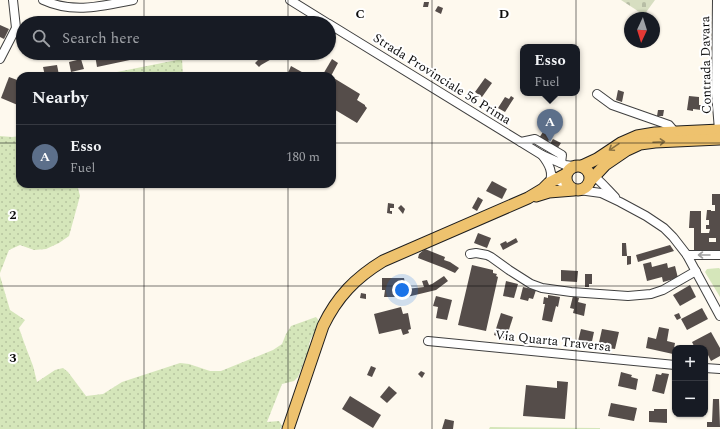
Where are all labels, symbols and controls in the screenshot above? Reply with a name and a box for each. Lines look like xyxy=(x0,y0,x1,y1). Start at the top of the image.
text: C xyxy=(355,4,365,24)
text: D xyxy=(499,4,509,24)
north arrow xyxy=(624,12,660,48)
street label: Contrada Davara xyxy=(695,15,717,114)
search box xyxy=(16,16,336,60)
icon: search xyxy=(30,27,52,49)
text: Search here xyxy=(62,27,140,50)
street label: Strada Provinciale 56 Prima xyxy=(369,28,516,130)
popup xyxy=(520,44,580,96)
text: Esso xyxy=(534,49,566,72)
text: Fuel xyxy=(534,72,560,92)
text: Nearby xyxy=(32,85,88,111)
pin: A xyxy=(537,109,563,142)
text: Esso xyxy=(70,135,101,158)
one-way arrow xyxy=(652,138,665,145)
one-way arrow xyxy=(608,144,620,152)
text: A xyxy=(40,147,50,167)
text: 180 m xyxy=(286,147,320,167)
text: Fuel xyxy=(70,158,95,178)
text: 2 xyxy=(9,205,17,225)
one-way arrow xyxy=(698,251,711,259)
your location xyxy=(392,280,412,300)
street label: Via Quarta Traversa xyxy=(494,325,613,357)
map controls xyxy=(672,345,708,417)
button: + xyxy=(672,345,708,381)
text: 3 xyxy=(9,348,17,368)
button: − xyxy=(672,381,708,417)

